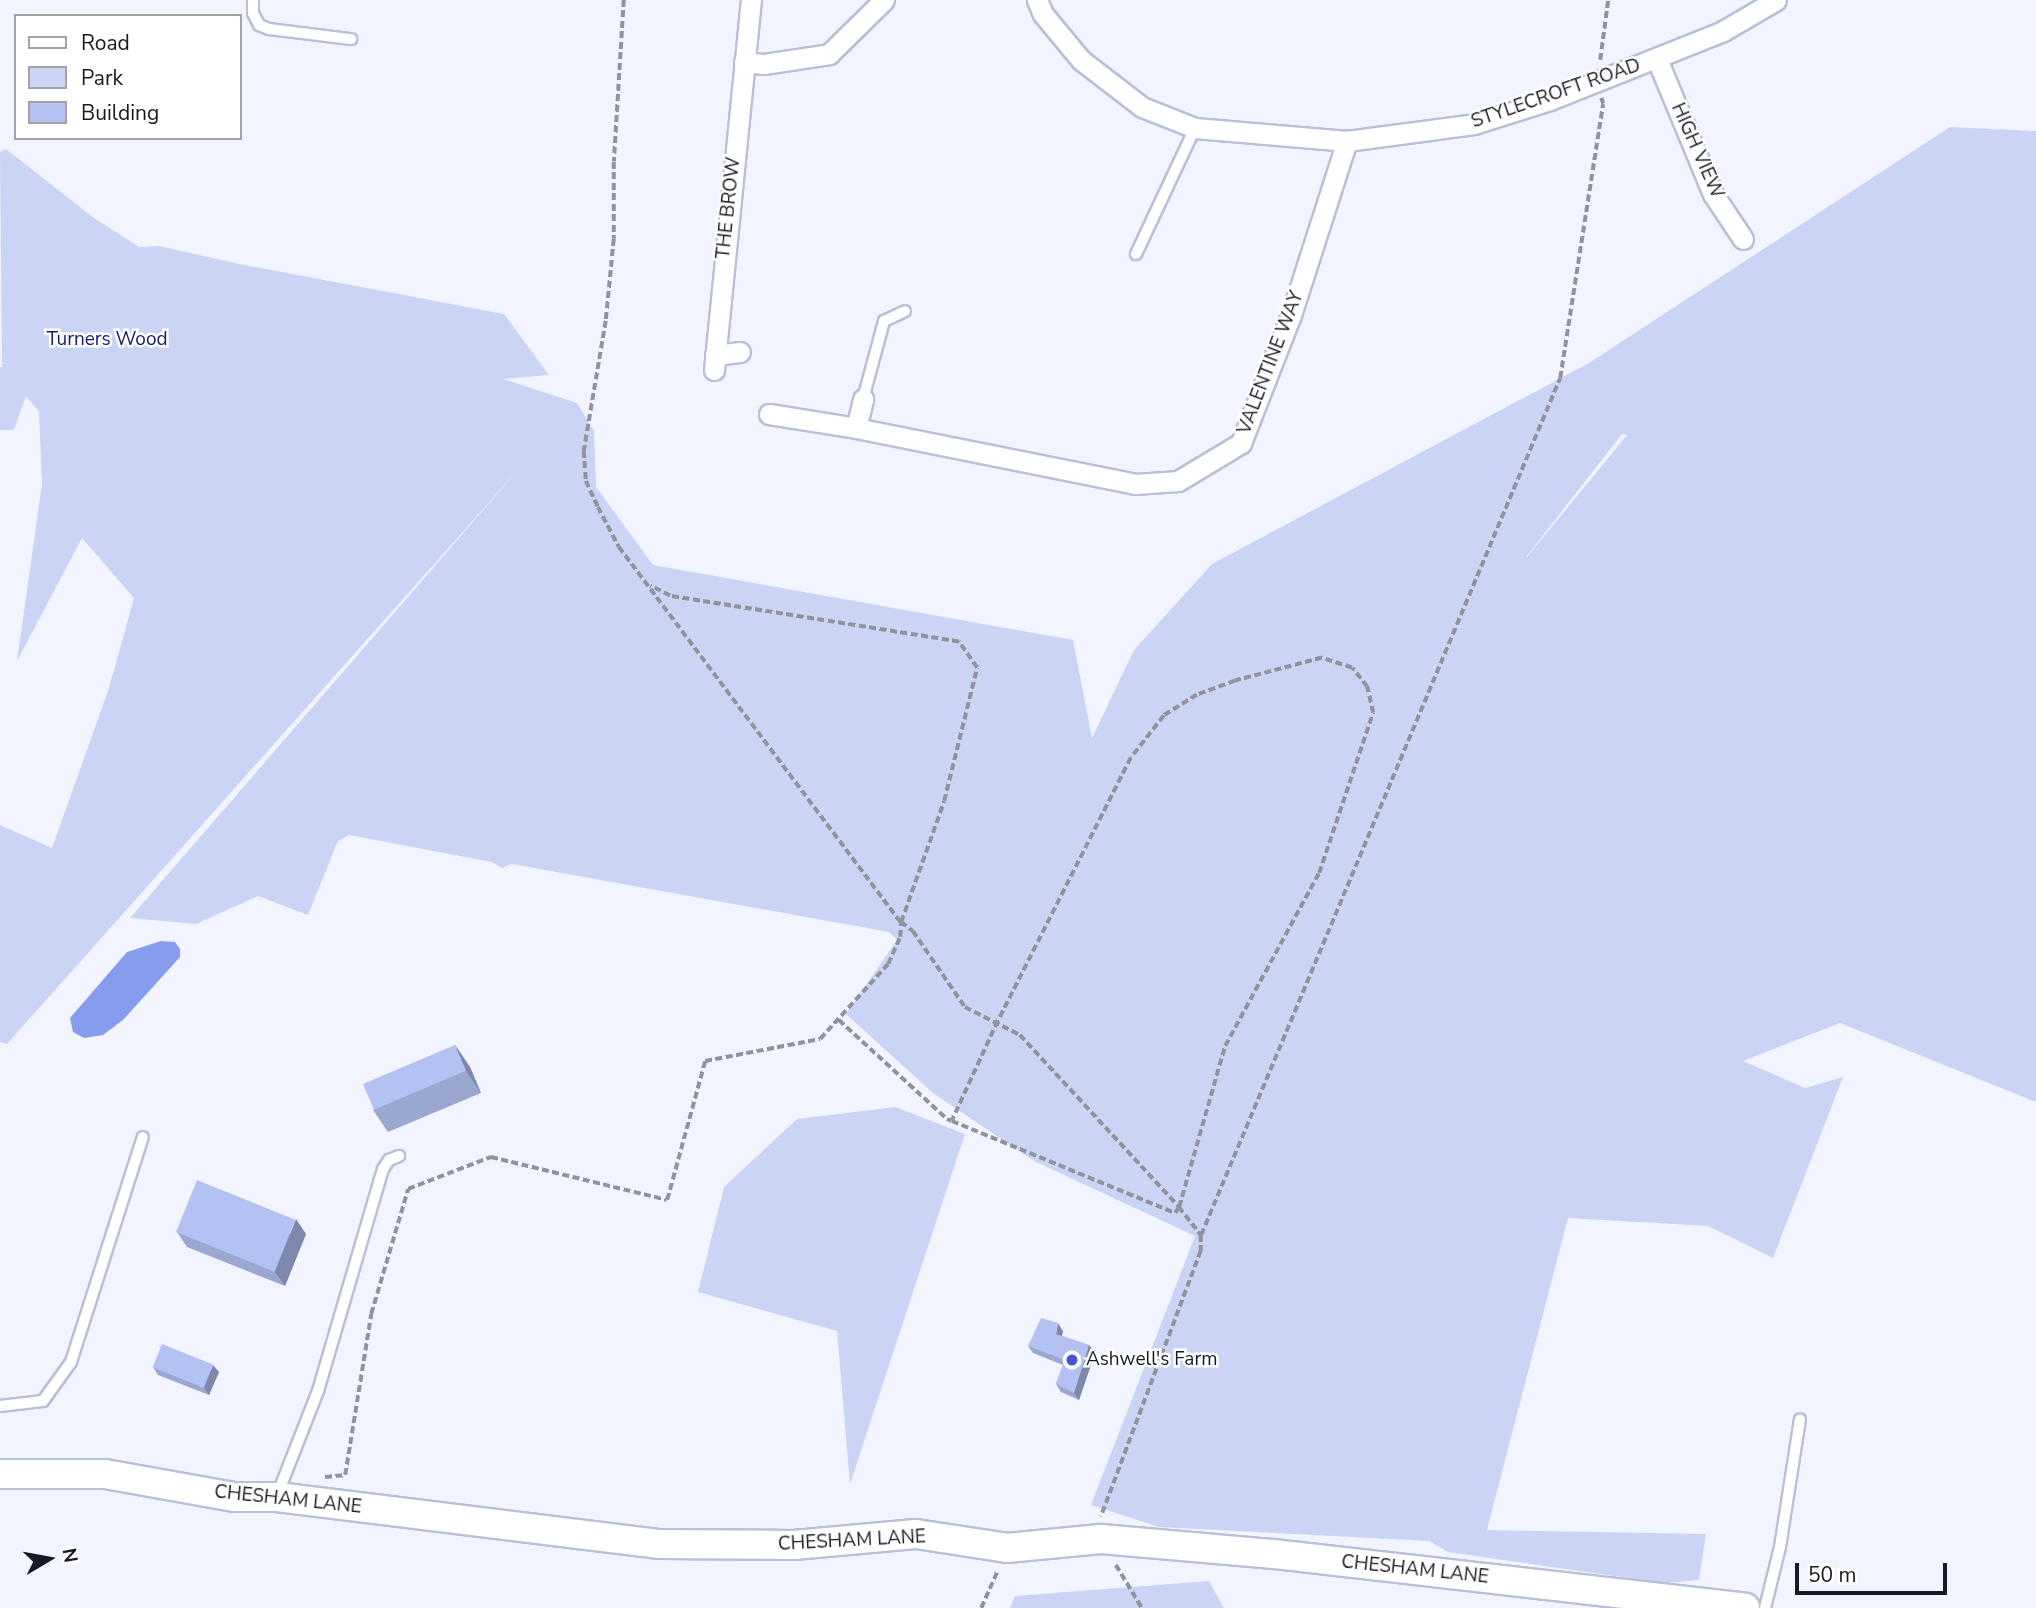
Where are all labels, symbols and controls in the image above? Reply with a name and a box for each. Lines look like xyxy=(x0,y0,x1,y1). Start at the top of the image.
legend xyxy=(14,14,242,140)
text: Road xyxy=(81,29,130,57)
street label: STYLECROFT ROAD xyxy=(1468,54,1644,134)
text: Park xyxy=(81,64,123,92)
text: Building xyxy=(81,99,159,127)
street label: HIGH VIEW xyxy=(1666,100,1728,202)
street label: THE BROW xyxy=(712,156,746,260)
street label: VALENTINE WAY xyxy=(1233,288,1309,438)
park label: Turners Wood xyxy=(46,329,168,351)
place label: Ashwell's Farm xyxy=(1086,1349,1217,1371)
marker: Ashwell's Farm xyxy=(1064,1352,1080,1368)
street label: CHESHAM LANE xyxy=(213,1481,363,1519)
north arrow xyxy=(14,1524,84,1594)
street label: CHESHAM LANE xyxy=(777,1526,927,1556)
text: N xyxy=(56,1546,84,1565)
scale bar xyxy=(1798,1548,1950,1592)
street label: CHESHAM LANE xyxy=(1340,1551,1490,1589)
text: 50 m xyxy=(1808,1561,1857,1589)

